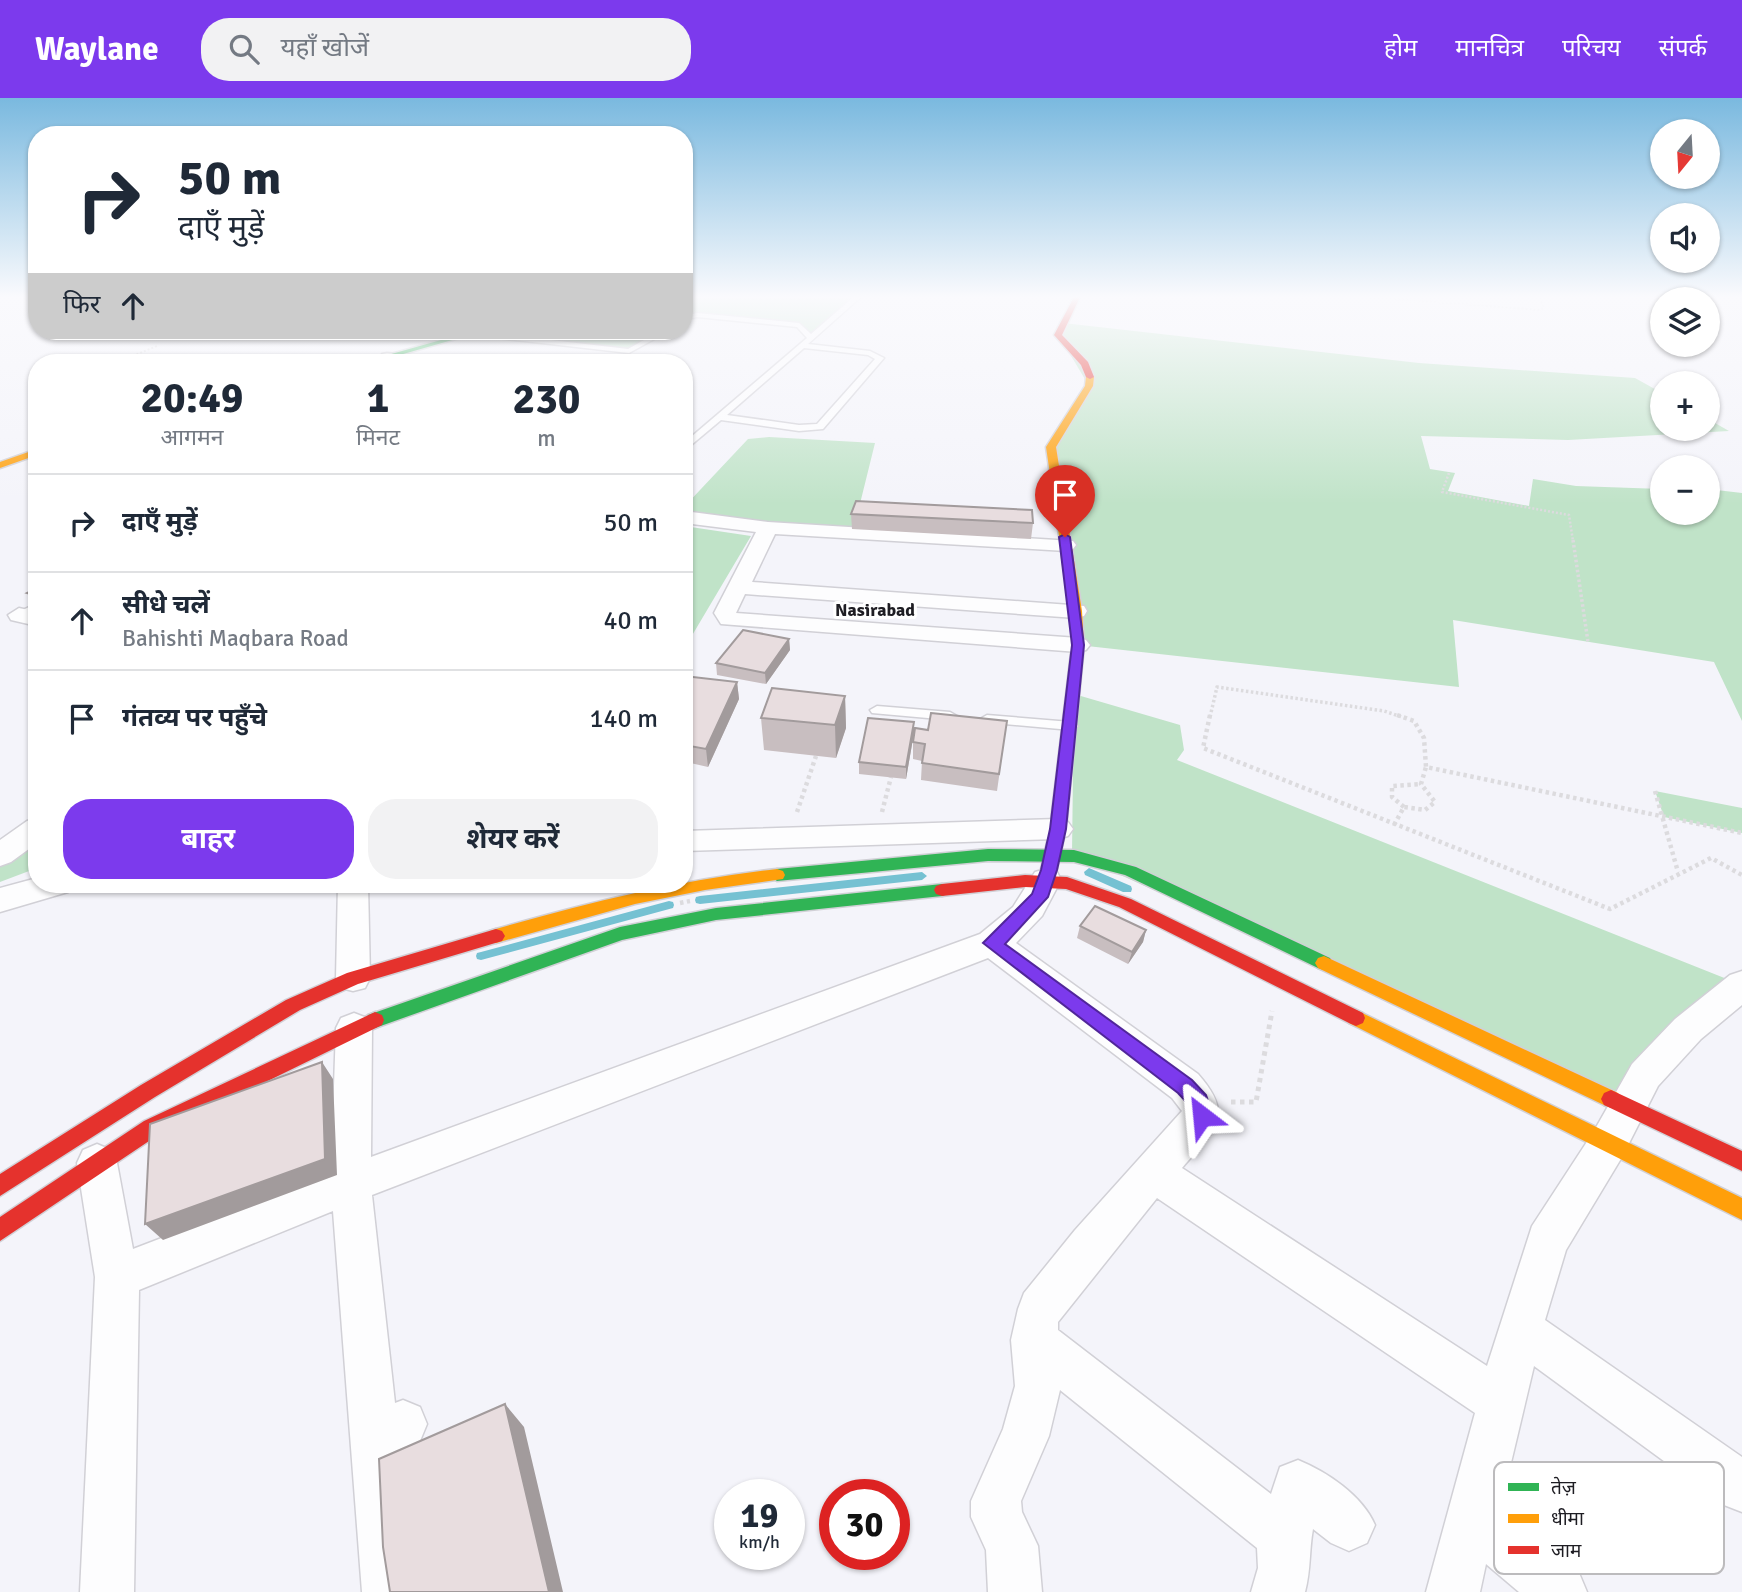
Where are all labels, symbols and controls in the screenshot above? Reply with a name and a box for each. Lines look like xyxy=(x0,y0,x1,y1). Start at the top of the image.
search box xyxy=(201,18,691,81)
text: Waylane xyxy=(35,29,159,70)
icon: search xyxy=(225,30,263,68)
text: यहाँ खोजें xyxy=(281,32,369,64)
text: होम xyxy=(1384,33,1417,63)
text: मानचित्र xyxy=(1455,33,1524,63)
text: परिचय xyxy=(1562,33,1621,63)
text: संपर्क xyxy=(1659,33,1707,63)
north arrow xyxy=(1650,119,1720,189)
map controls xyxy=(1650,119,1720,525)
text: 50 m xyxy=(178,148,281,208)
icon: right xyxy=(63,154,154,245)
button: sound xyxy=(1650,203,1720,273)
text: दाएँ मुड़ें xyxy=(178,208,264,247)
icon: ahead xyxy=(114,287,152,325)
button: layers xyxy=(1650,287,1720,357)
text: फिर xyxy=(63,289,100,321)
button: + xyxy=(1650,371,1720,441)
text: 20:49 xyxy=(140,373,244,424)
text: 1 xyxy=(367,373,389,424)
text: 230 xyxy=(512,374,581,425)
text: आगमन xyxy=(160,423,223,452)
text: मिनट xyxy=(356,423,400,452)
text: m xyxy=(537,424,556,453)
button: − xyxy=(1650,455,1720,525)
pin xyxy=(1035,465,1095,537)
icon: arrive xyxy=(1046,476,1084,514)
icon: right xyxy=(63,504,101,542)
text: दाएँ मुड़ें xyxy=(122,506,198,538)
text: 50 m xyxy=(603,507,658,539)
text: सीधे चलें xyxy=(122,589,210,621)
district label: Nasirabad xyxy=(835,599,915,621)
icon: ahead xyxy=(63,602,101,640)
text: 40 m xyxy=(603,605,658,637)
text: Bahishti Maqbara Road xyxy=(122,624,349,653)
icon: arrive xyxy=(63,700,101,738)
text: गंतव्य पर पहुँचे xyxy=(122,702,267,734)
text: 140 m xyxy=(589,703,658,735)
button: बाहर xyxy=(63,799,354,879)
button: शेयर करें xyxy=(368,799,658,879)
position arrow xyxy=(1165,1079,1239,1153)
legend xyxy=(1494,1462,1724,1574)
text: तेज़ xyxy=(1551,1476,1577,1500)
speed limit sign: 30 xyxy=(819,1479,910,1570)
text: 19 xyxy=(741,1494,778,1537)
text: धीमा xyxy=(1551,1507,1585,1531)
text: km/h xyxy=(739,1531,780,1553)
text: जाम xyxy=(1551,1539,1582,1563)

